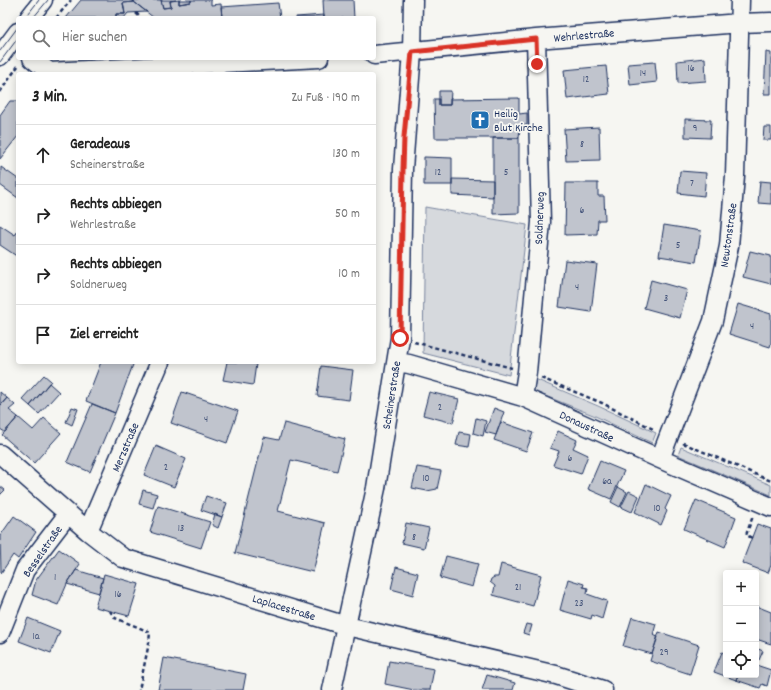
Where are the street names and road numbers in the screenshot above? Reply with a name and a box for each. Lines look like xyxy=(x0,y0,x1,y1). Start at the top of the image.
street label: Wehrlestraße xyxy=(553,25,615,48)
street label: Soldnerweg xyxy=(531,191,550,245)
street label: Newtonstraße xyxy=(717,202,742,268)
street label: Scheinerstraße xyxy=(379,360,406,431)
street label: Donaustraße xyxy=(556,407,616,447)
street label: Merzstraße xyxy=(108,420,144,475)
street label: Besselstraße xyxy=(19,523,67,581)
street label: Laplacestraße xyxy=(250,591,317,626)

